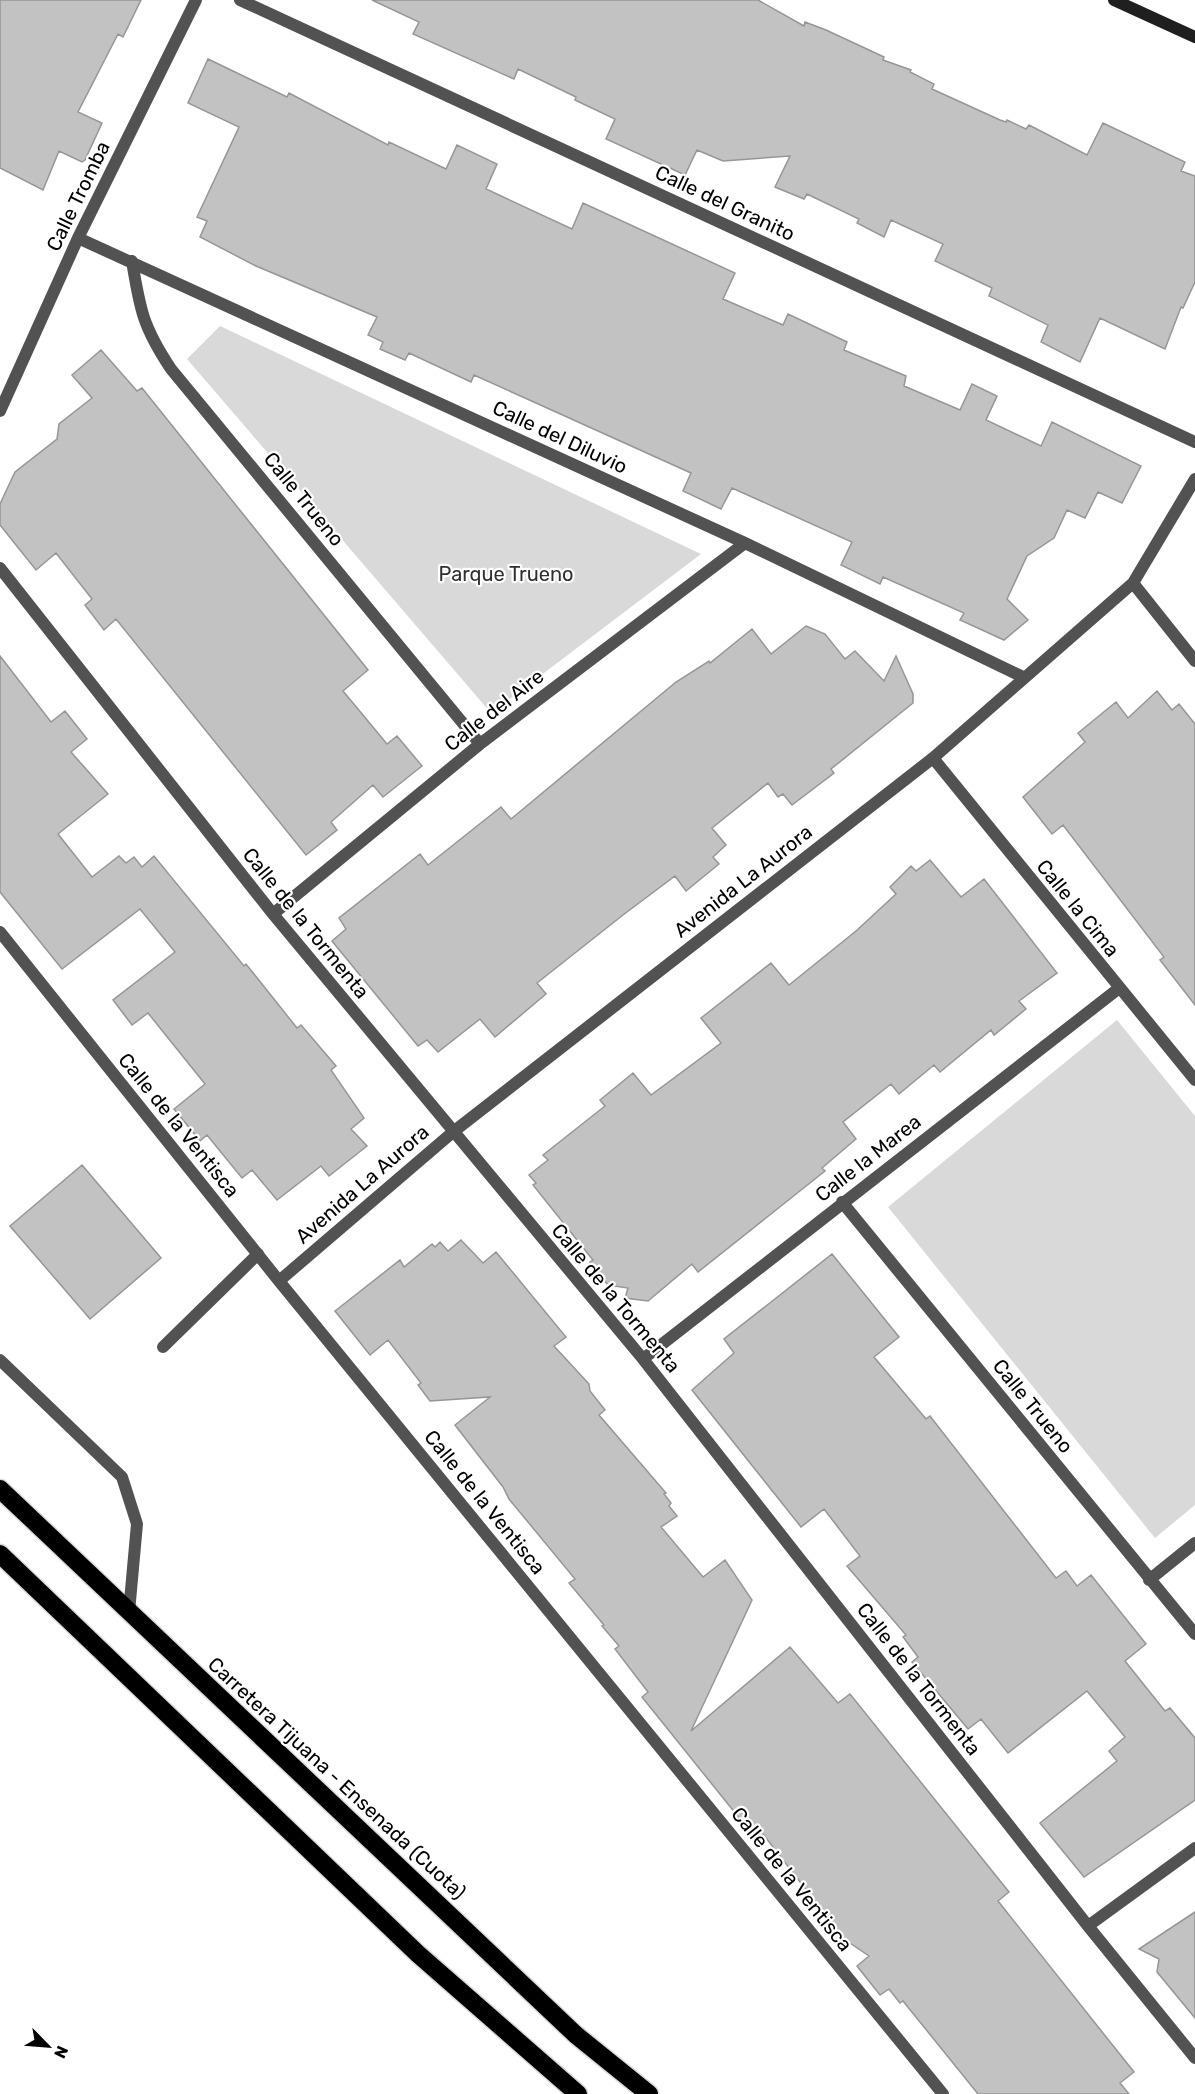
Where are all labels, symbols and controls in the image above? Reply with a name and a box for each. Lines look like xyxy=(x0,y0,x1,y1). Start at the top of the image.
street label: Calle Tromba xyxy=(41,137,115,255)
street label: Calle del Granito xyxy=(651,160,799,246)
street label: Calle del Diluvio xyxy=(489,395,631,479)
street label: Calle Trueno xyxy=(259,447,349,551)
park label: Parque Trueno xyxy=(438,562,574,586)
street label: Calle del Aire xyxy=(440,664,548,756)
street label: Avenida La Aurora xyxy=(669,820,817,942)
street label: Calle de la Tormenta xyxy=(238,843,374,1003)
street label: Calle la Cima xyxy=(1032,855,1124,961)
street label: Calle de la Ventisca xyxy=(113,1048,245,1202)
street label: Calle la Marea xyxy=(810,1109,926,1207)
street label: Avenida La Aurora xyxy=(290,1120,434,1248)
street label: Calle de la Tormenta xyxy=(547,1219,685,1377)
street label: Calle Trueno xyxy=(988,1354,1078,1458)
street label: Calle de la Ventisca xyxy=(419,1425,551,1579)
street label: Calle de la Tormenta xyxy=(852,1598,986,1760)
street label: Carretera Tijuana - Ensenada (Cuota) xyxy=(203,1652,471,1904)
street label: Calle de la Ventisca xyxy=(726,1802,858,1956)
north arrow xyxy=(18,2016,78,2076)
text: N xyxy=(50,2043,72,2061)

